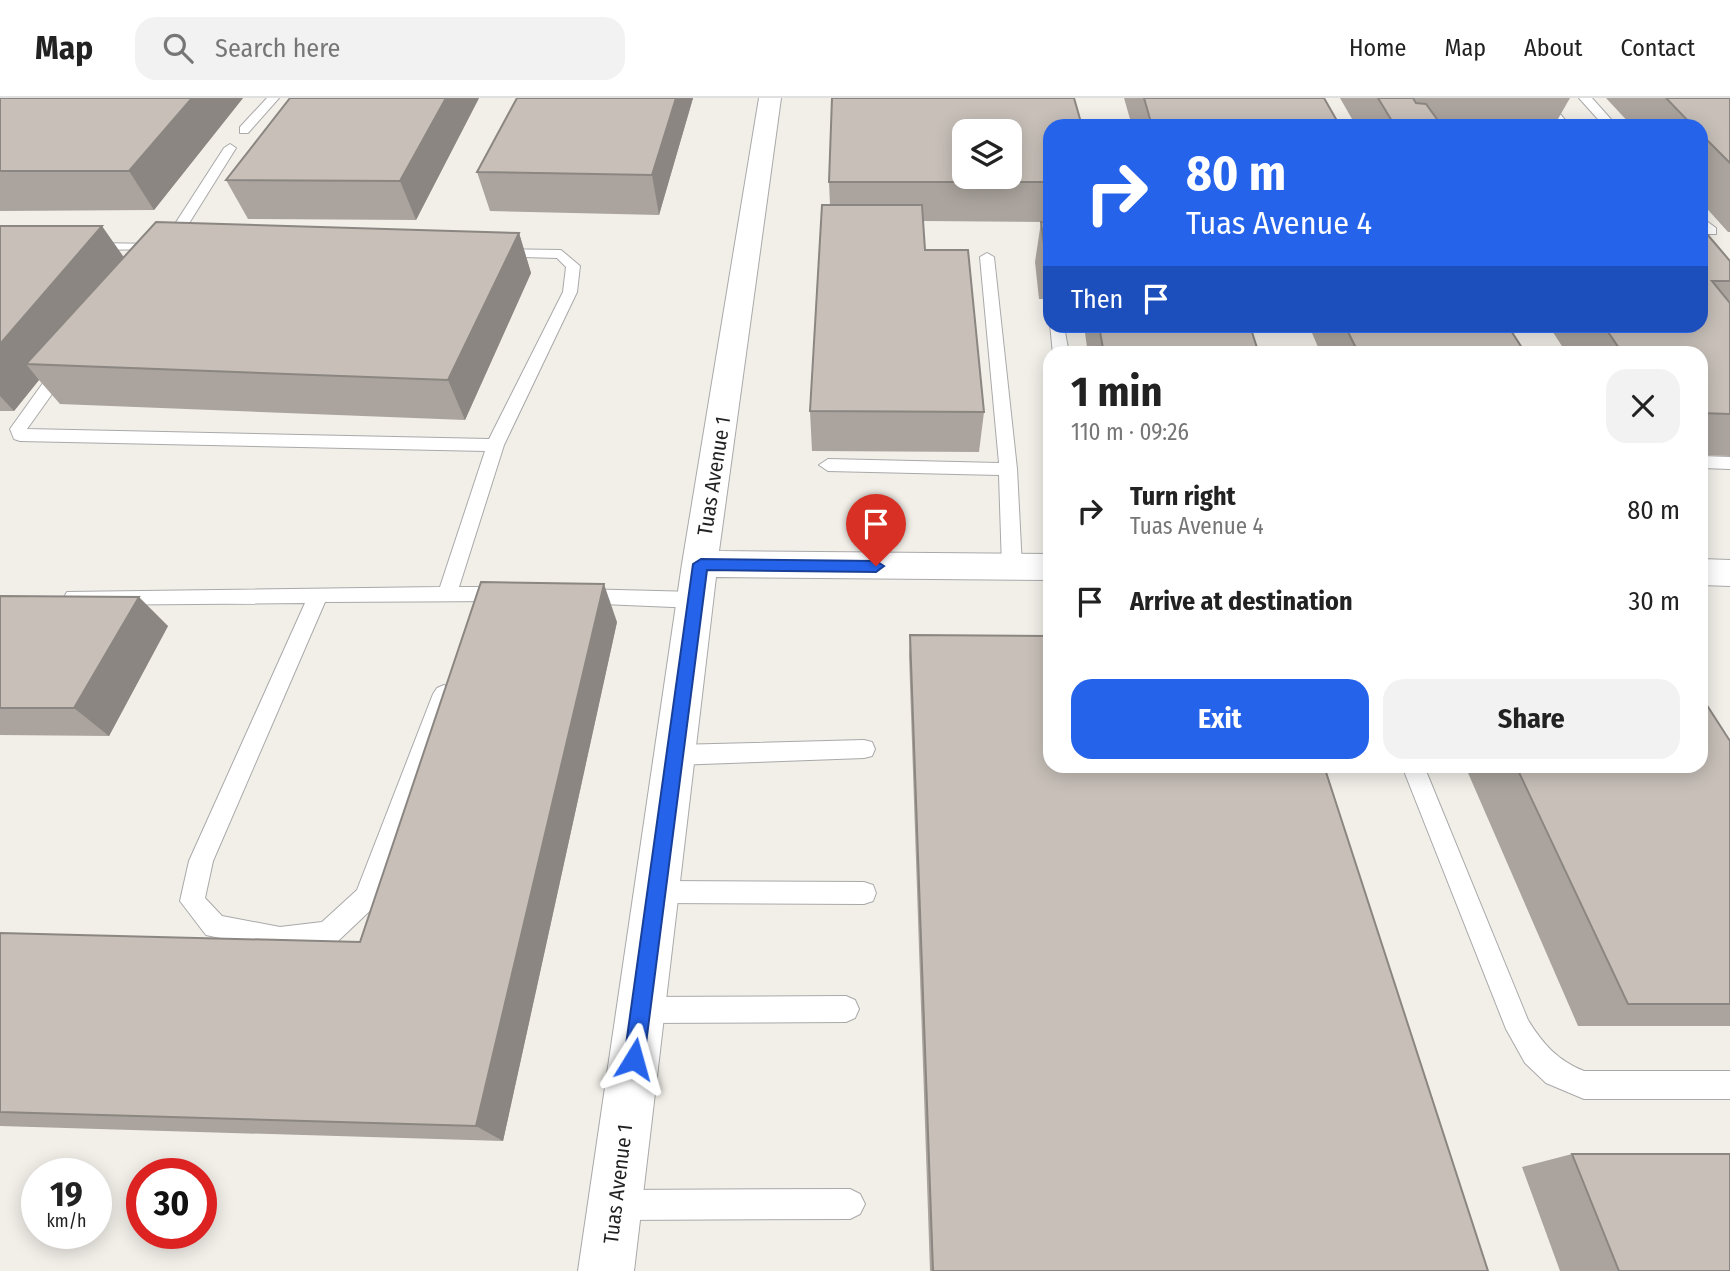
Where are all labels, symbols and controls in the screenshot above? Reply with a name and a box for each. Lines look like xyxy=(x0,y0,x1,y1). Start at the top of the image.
search box xyxy=(135,17,625,80)
text: Map xyxy=(35,28,93,68)
icon: search xyxy=(159,29,197,67)
text: Search here xyxy=(215,33,340,64)
text: Home xyxy=(1349,34,1406,62)
text: Map xyxy=(1444,34,1486,62)
text: About xyxy=(1524,34,1582,62)
text: Contact xyxy=(1620,34,1695,62)
map controls xyxy=(952,119,1022,189)
button: layers xyxy=(952,119,1022,189)
text: 80 m xyxy=(1186,144,1286,203)
icon: right xyxy=(1071,147,1162,238)
text: Tuas Avenue 4 xyxy=(1186,204,1372,242)
icon: arrive xyxy=(1137,280,1175,318)
text: Then xyxy=(1071,284,1123,315)
text: 1 min xyxy=(1071,367,1162,417)
button: close xyxy=(1606,369,1680,443)
street label: Tuas Avenue 1 xyxy=(692,415,736,537)
text: 110 m · 09:26 xyxy=(1071,418,1189,446)
text: Turn right xyxy=(1130,481,1236,512)
icon: right xyxy=(1071,492,1109,530)
pin xyxy=(846,494,906,566)
text: 80 m xyxy=(1627,495,1680,526)
icon: arrive xyxy=(857,505,895,543)
text: Tuas Avenue 4 xyxy=(1130,512,1264,540)
icon: arrive xyxy=(1071,583,1109,621)
text: Arrive at destination xyxy=(1130,586,1353,617)
text: 30 m xyxy=(1629,586,1680,617)
button: Exit xyxy=(1071,679,1369,759)
button: Share xyxy=(1383,679,1680,759)
position arrow xyxy=(597,1022,671,1096)
street label: Tuas Avenue 1 xyxy=(598,1123,638,1245)
speed limit sign: 30 xyxy=(126,1158,217,1249)
text: 19 xyxy=(50,1173,83,1215)
text: km/h xyxy=(46,1210,87,1232)

